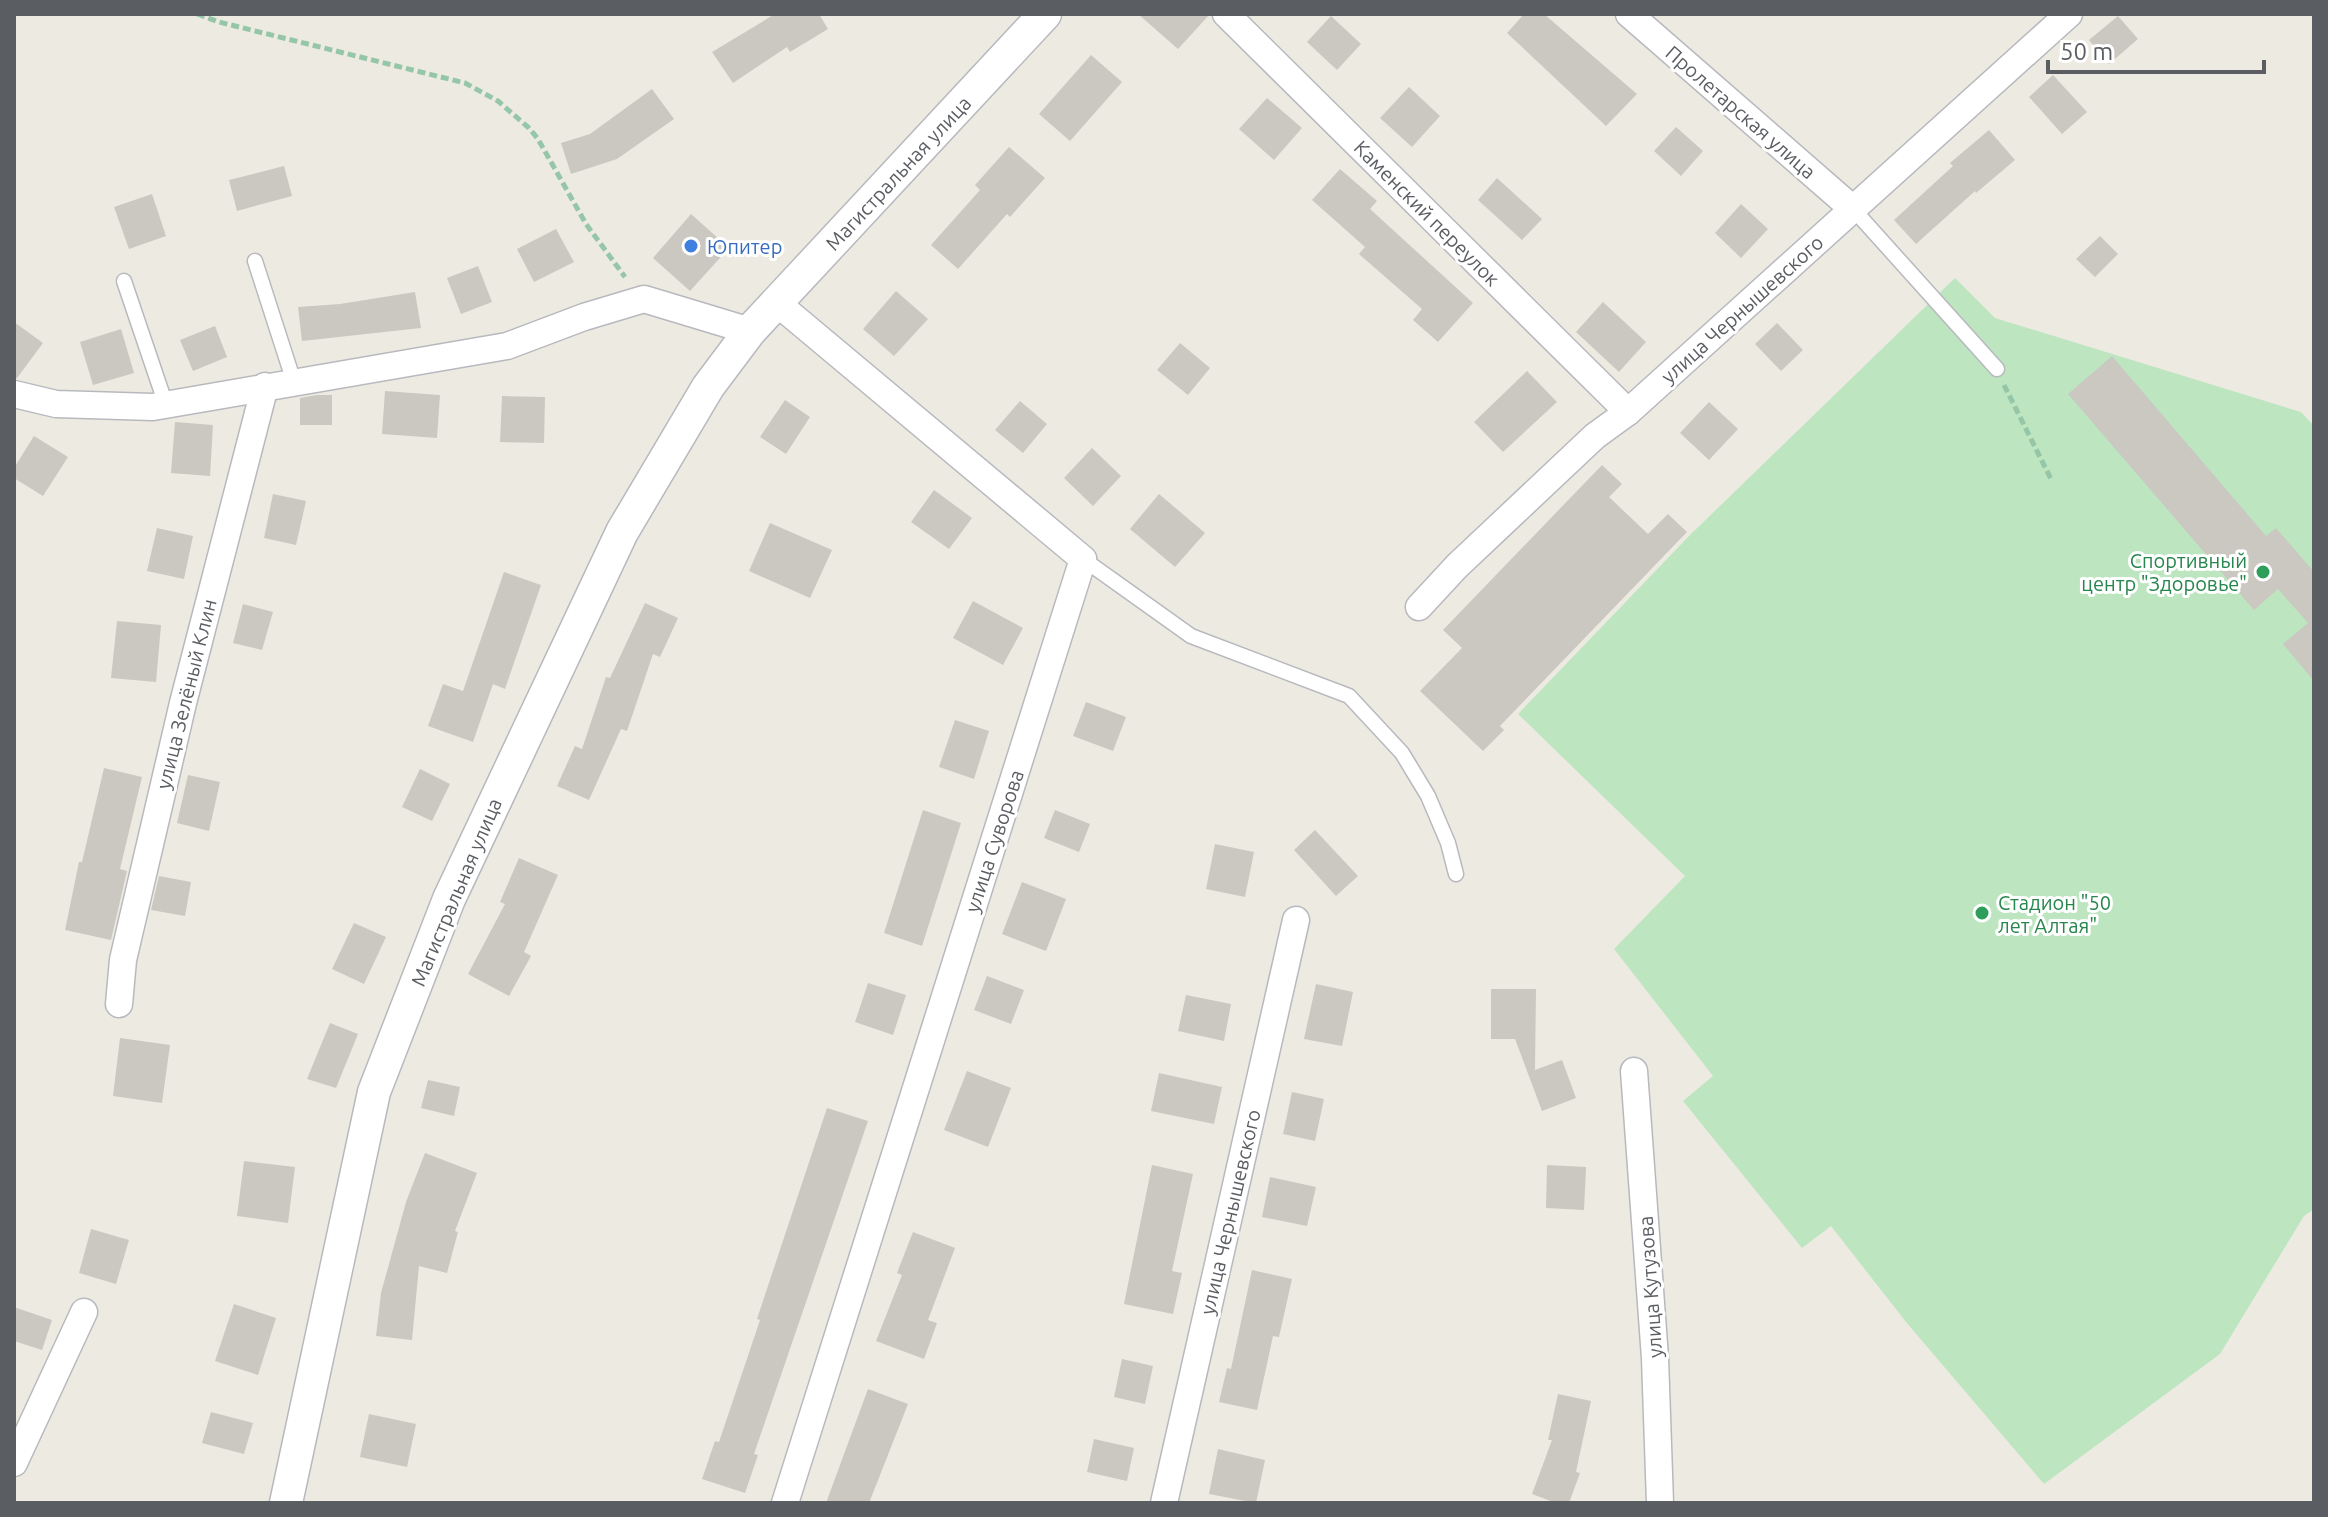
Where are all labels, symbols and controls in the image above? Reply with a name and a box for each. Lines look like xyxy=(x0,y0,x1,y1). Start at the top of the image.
scale bar xyxy=(2048,24,2264,74)
text: 50 m xyxy=(2060,38,2113,65)
street label: Пролетарская улица xyxy=(1661,41,1821,183)
street label: Магистральная улица xyxy=(821,91,975,255)
street label: Каменский переулок xyxy=(1350,136,1504,290)
street label: улица Чернышевского xyxy=(1656,230,1828,388)
place label: Юпитер xyxy=(707,235,782,258)
marker: Юпитер xyxy=(682,237,700,255)
place label: Спортивный центр "Здоровье" xyxy=(2081,549,2247,595)
marker: Спортивный центр "Здоровье" xyxy=(2254,563,2272,581)
street label: улица Зелёный Клин xyxy=(151,597,221,791)
street label: улица Суворова xyxy=(960,767,1028,915)
street label: Магистральная улица xyxy=(406,794,506,990)
place label: Стадион "50 лет Алтая" xyxy=(1998,891,2111,937)
marker: Стадион "50 лет Алтая" xyxy=(1973,904,1991,922)
street label: улица Чернышевского xyxy=(1195,1107,1265,1317)
street label: улица Кутузова xyxy=(1634,1215,1666,1359)

